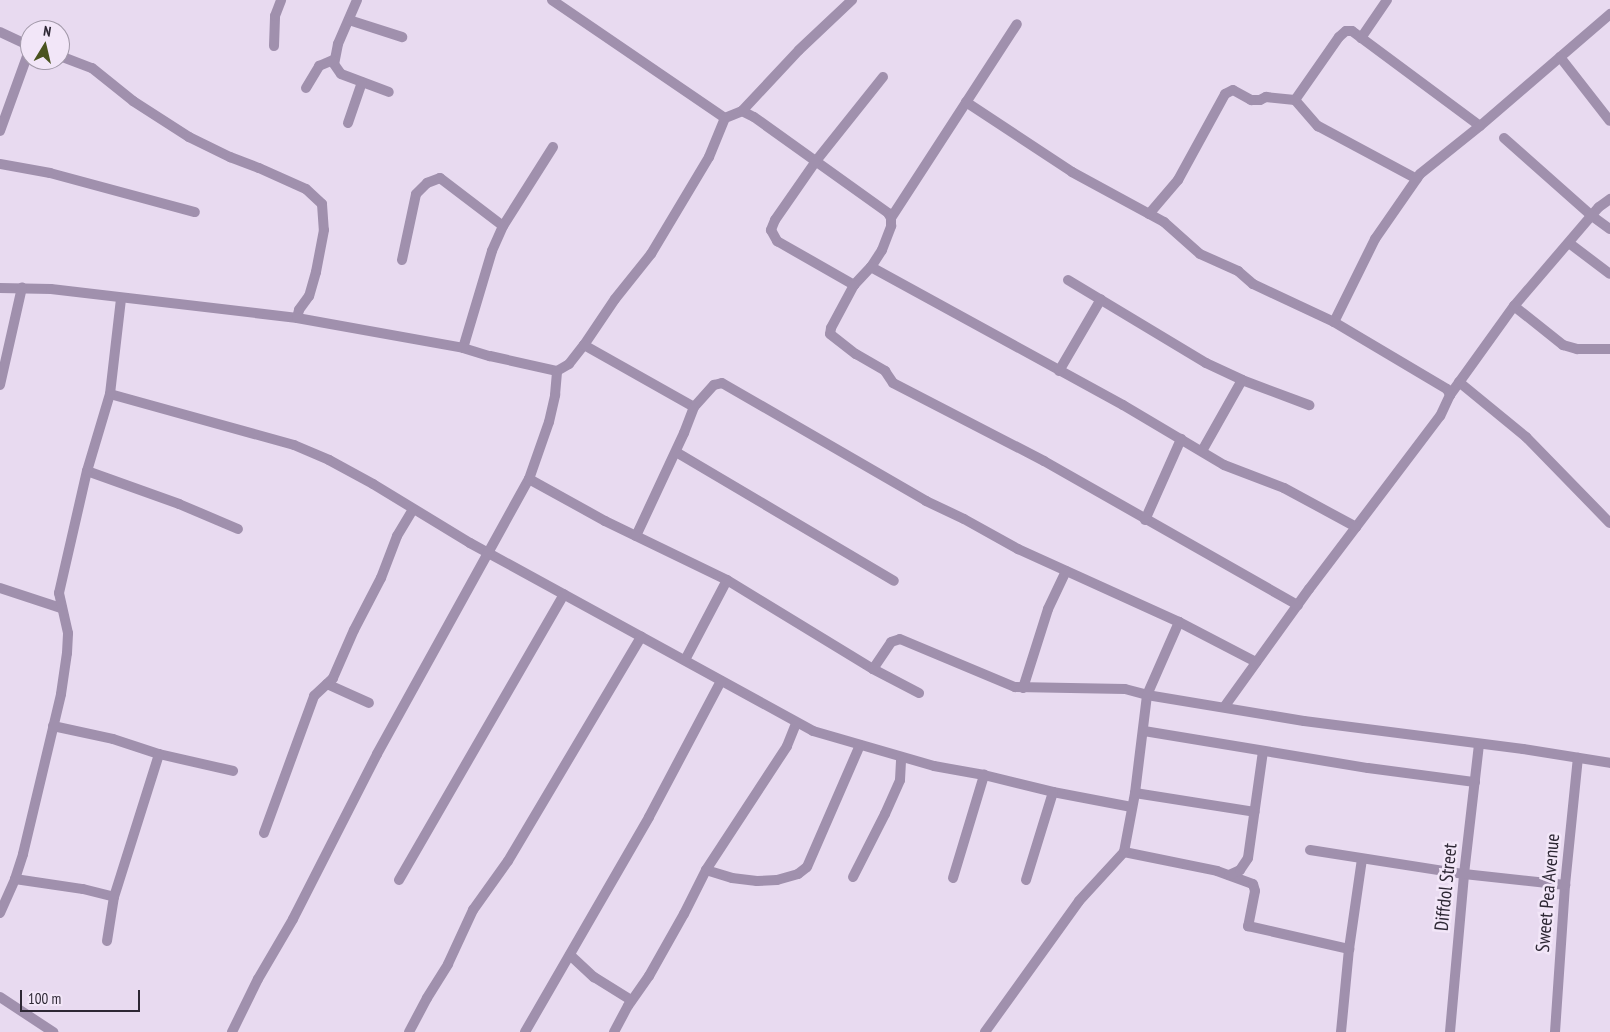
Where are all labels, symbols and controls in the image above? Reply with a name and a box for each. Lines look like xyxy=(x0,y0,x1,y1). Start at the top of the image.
north arrow xyxy=(20,20,70,70)
text: N xyxy=(42,22,52,41)
street label: Sweet Pea Avenue xyxy=(1531,832,1565,954)
street label: Diffdol Street xyxy=(1430,842,1462,932)
scale bar xyxy=(22,980,142,1012)
text: 100 m xyxy=(28,989,61,1008)

